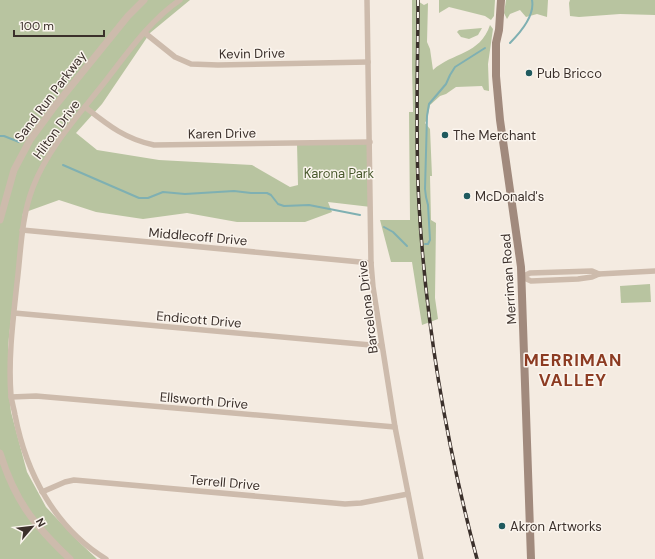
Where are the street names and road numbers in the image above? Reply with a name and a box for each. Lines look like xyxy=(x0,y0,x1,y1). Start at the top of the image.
street label: Kevin Drive xyxy=(219,44,285,63)
street label: Sand Run Parkway xyxy=(11,48,90,145)
street label: Hilton Drive xyxy=(29,96,84,162)
street label: Karen Drive xyxy=(188,124,256,143)
street label: Middlecoff Drive xyxy=(148,224,248,249)
street label: Merriman Road xyxy=(497,233,520,325)
street label: Barcelona Drive xyxy=(353,259,382,354)
street label: Endicott Drive xyxy=(156,307,242,332)
street label: Ellsworth Drive xyxy=(159,388,249,413)
street label: Terrell Drive xyxy=(189,471,261,494)

